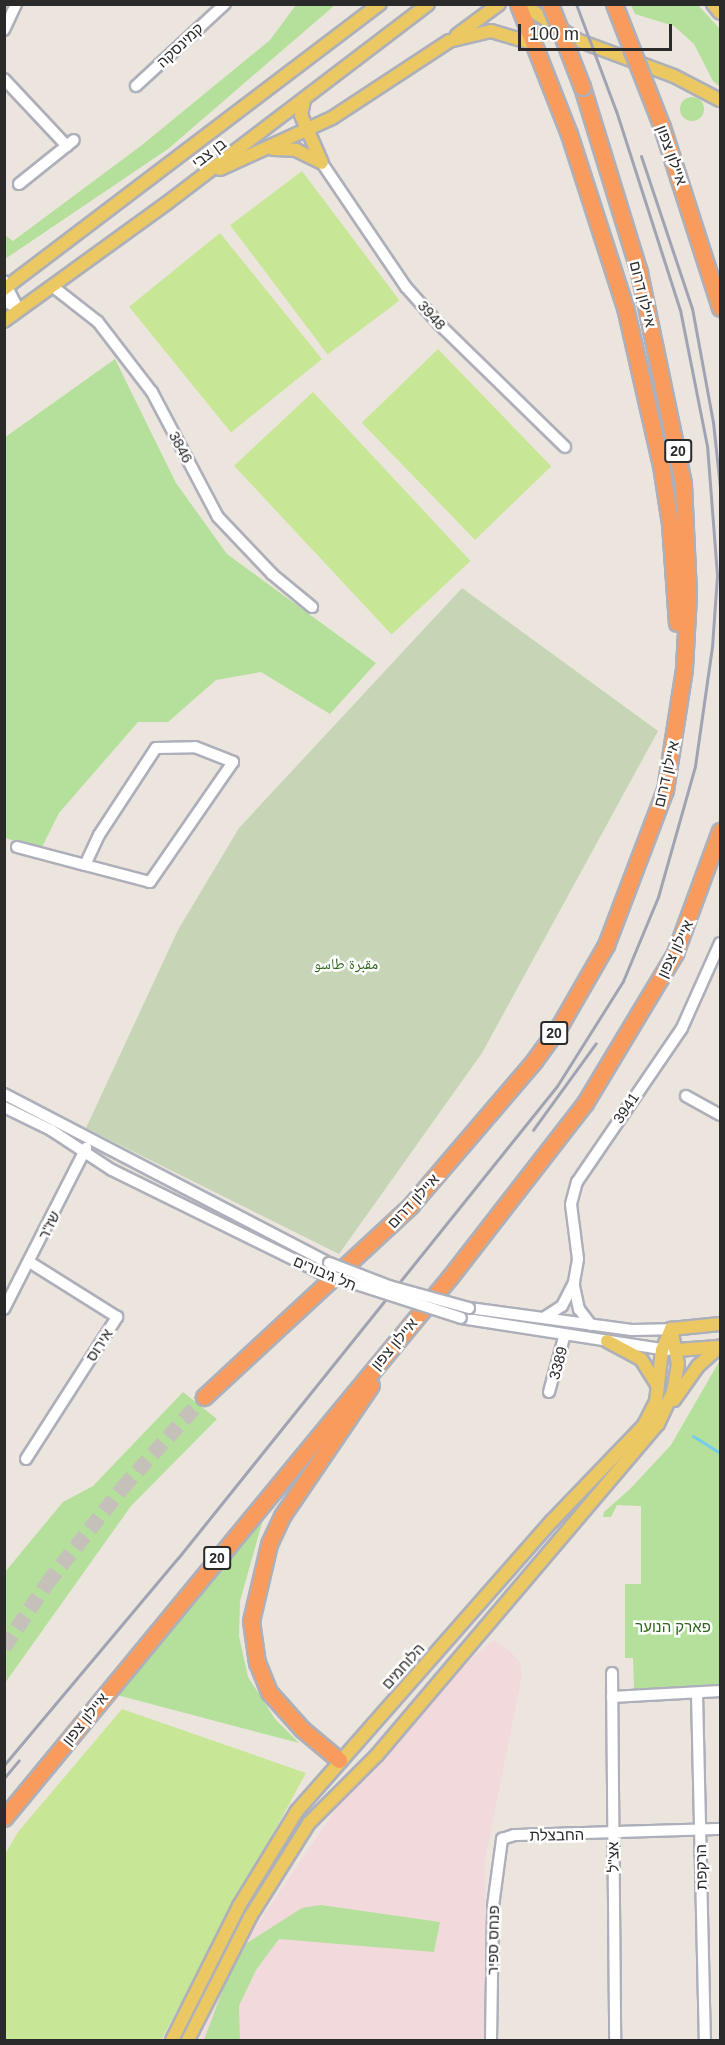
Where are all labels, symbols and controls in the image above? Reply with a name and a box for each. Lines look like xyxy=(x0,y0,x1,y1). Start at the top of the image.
scale bar xyxy=(521,12,676,50)
street label: קמינסקה xyxy=(153,19,207,71)
text: 100 m xyxy=(529,24,579,44)
street label: איילון צפון xyxy=(653,123,691,187)
street label: בן צבי xyxy=(188,134,230,172)
street label: איילון דרום xyxy=(626,259,660,329)
street label: 3948 xyxy=(414,297,450,333)
street label: 3846 xyxy=(165,428,197,466)
road number: 20 xyxy=(663,440,693,462)
street label: איילון דרום xyxy=(650,739,682,809)
street label: איילון צפון xyxy=(653,917,697,981)
park label: مقبرة طاسو xyxy=(314,955,378,973)
road number: 20 xyxy=(539,1022,569,1044)
street label: 3941 xyxy=(609,1089,643,1127)
street label: איילון דרום xyxy=(383,1170,443,1232)
street label: שז"ר xyxy=(35,1208,63,1242)
street label: תל גיבורים xyxy=(291,1252,359,1294)
street label: איילון צפון xyxy=(367,1314,421,1374)
street label: אירוס xyxy=(82,1325,116,1365)
street label: 3389 xyxy=(545,1345,571,1381)
road number: 20 xyxy=(202,1547,232,1569)
park label: פארק הנוער xyxy=(635,1618,711,1636)
street label: הלוחמים xyxy=(378,1639,428,1693)
street label: איילון צפון xyxy=(58,1689,112,1749)
street label: החבצלת xyxy=(530,1826,584,1844)
street label: אצ"ל xyxy=(604,1841,622,1873)
street label: הרקפת xyxy=(692,1844,710,1890)
street label: פנחס ספיר xyxy=(483,1905,503,1975)

